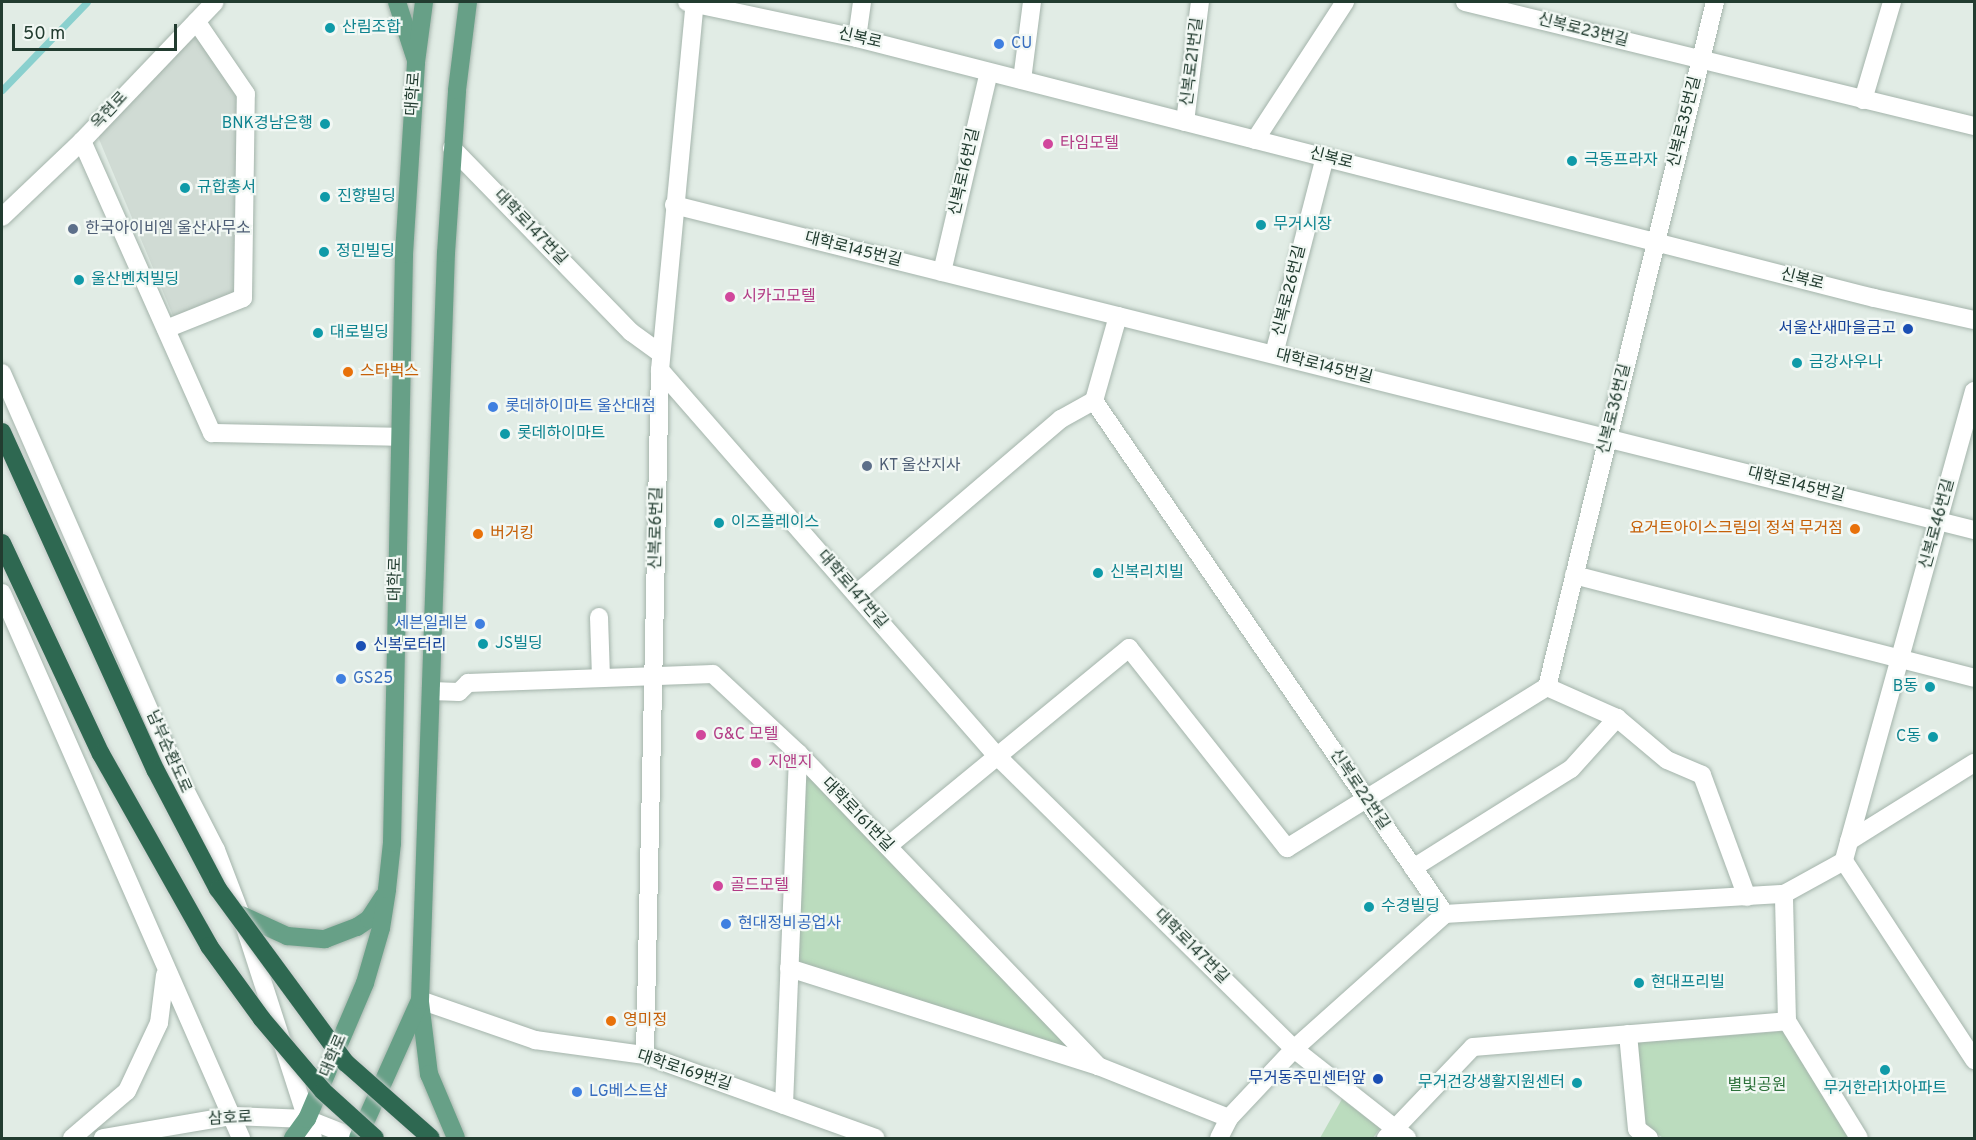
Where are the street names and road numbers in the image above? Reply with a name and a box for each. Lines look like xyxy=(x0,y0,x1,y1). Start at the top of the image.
street label: 신복로23번길 xyxy=(1536,10,1630,52)
street label: 신복로21번길 xyxy=(1178,16,1208,108)
street label: 신복로 xyxy=(836,25,884,53)
street label: 대학로 xyxy=(403,71,425,117)
street label: 신복로35번길 xyxy=(1664,74,1706,170)
street label: 옥현로 xyxy=(88,88,132,134)
street label: 신복로16번길 xyxy=(946,126,984,218)
street label: 신복로 xyxy=(1307,144,1355,174)
street label: 대학로147번길 xyxy=(489,186,571,270)
street label: 대학로145번길 xyxy=(803,229,903,271)
street label: 신복로26번길 xyxy=(1269,244,1311,338)
street label: 신복로 xyxy=(1778,265,1826,295)
street label: 대학로145번길 xyxy=(1274,346,1374,388)
street label: 신복로36번길 xyxy=(1594,362,1636,456)
street label: 대학로145번길 xyxy=(1746,464,1846,506)
street label: 신복로46번길 xyxy=(1917,477,1959,571)
street label: 신복로6번길 xyxy=(647,486,667,570)
street label: 대학로147번길 xyxy=(813,547,891,633)
street label: 대학로 xyxy=(386,557,406,601)
street label: 남부순환도로 xyxy=(141,708,195,796)
street label: 신복로22번길 xyxy=(1325,746,1393,834)
street label: 대학로161번길 xyxy=(817,774,897,856)
street label: 대학로147번길 xyxy=(1150,906,1232,988)
street label: 대학로 xyxy=(317,1032,351,1080)
street label: 대학로169번길 xyxy=(634,1047,734,1095)
street label: 삼호로 xyxy=(207,1108,253,1130)

